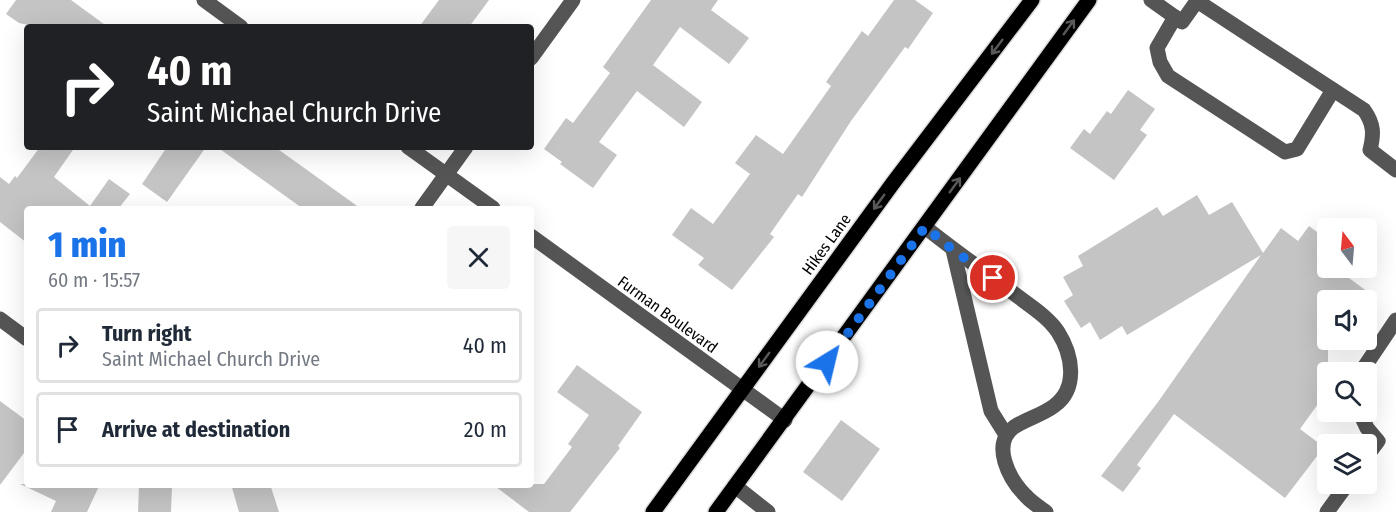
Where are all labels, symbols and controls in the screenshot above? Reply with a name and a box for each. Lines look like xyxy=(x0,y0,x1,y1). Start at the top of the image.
one-way arrow xyxy=(1063,20,1076,36)
one-way arrow xyxy=(990,38,1003,54)
text: 40 m xyxy=(147,46,232,96)
icon: right xyxy=(48,48,126,126)
text: Saint Michael Church Drive xyxy=(147,97,441,129)
one-way arrow xyxy=(949,178,961,194)
one-way arrow xyxy=(873,194,885,210)
street label: Hikes Lane xyxy=(798,210,855,278)
north arrow xyxy=(1317,218,1377,278)
map controls xyxy=(1317,218,1377,494)
text: 1 min xyxy=(48,223,126,267)
button: close xyxy=(447,226,510,289)
pin xyxy=(967,252,1018,303)
icon: arrive xyxy=(976,261,1009,294)
text: 60 m · 15:57 xyxy=(48,268,140,292)
street label: Furman Boulevard xyxy=(614,272,721,357)
button: sound xyxy=(1317,290,1377,350)
text: Turn right xyxy=(102,320,191,347)
icon: right xyxy=(51,329,84,362)
position arrow xyxy=(795,330,859,394)
text: 40 m xyxy=(463,332,507,359)
text: Saint Michael Church Drive xyxy=(102,347,320,371)
one-way arrow xyxy=(758,351,770,367)
button: search xyxy=(1317,362,1377,422)
icon: arrive xyxy=(51,413,84,446)
text: Arrive at destination xyxy=(102,416,290,443)
text: 20 m xyxy=(464,416,507,443)
button: layers xyxy=(1317,434,1377,494)

